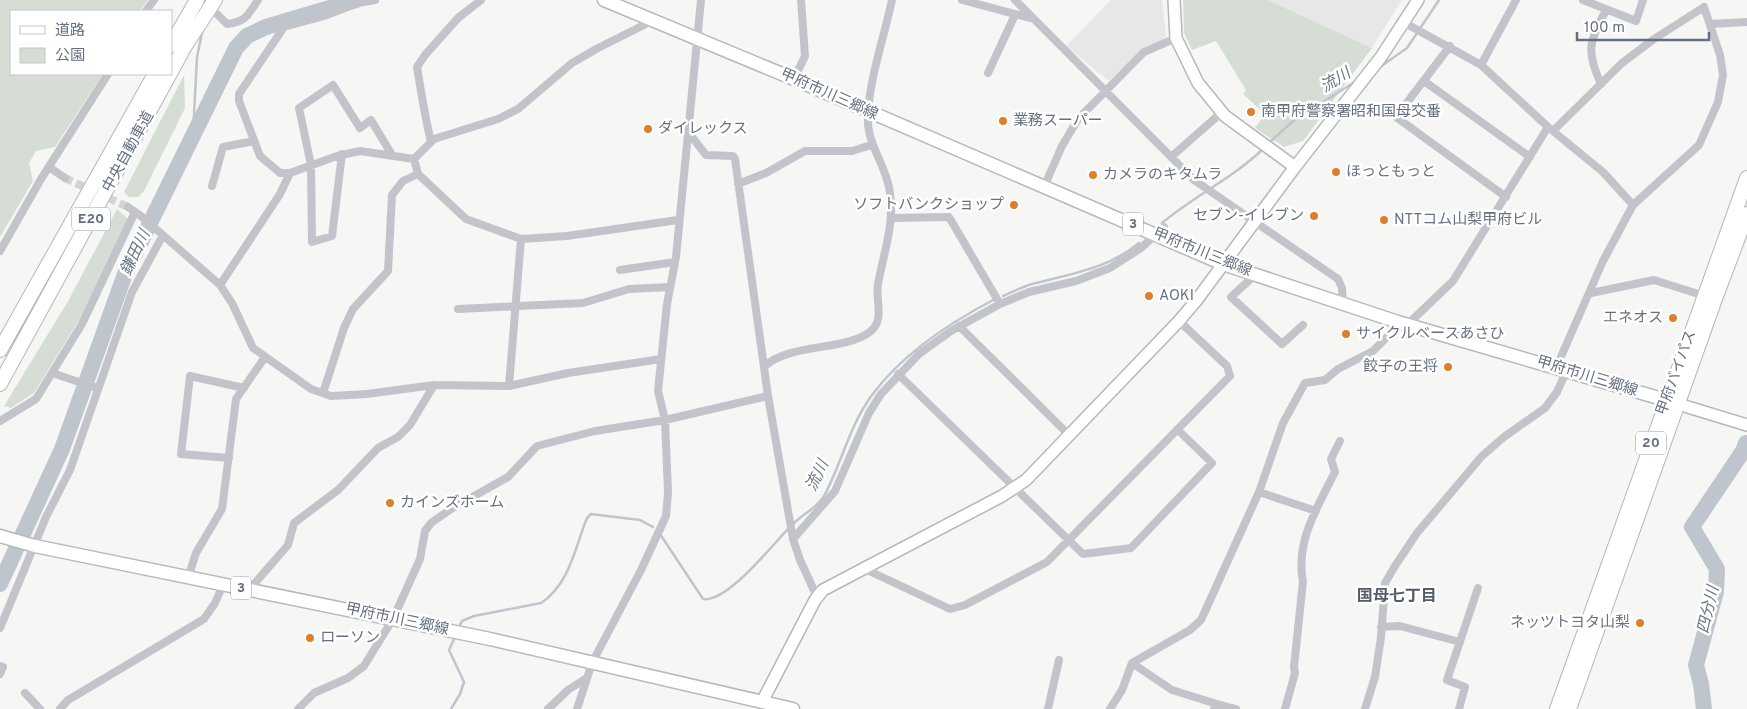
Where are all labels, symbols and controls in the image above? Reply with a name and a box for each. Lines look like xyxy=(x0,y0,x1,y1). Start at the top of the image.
legend xyxy=(10,10,172,75)
scale bar xyxy=(1577,10,1710,42)
text: 100 m xyxy=(1584,19,1625,38)
text: 道路 xyxy=(55,22,85,41)
text: 公園 xyxy=(55,47,85,66)
water label: 流川 xyxy=(1317,63,1357,98)
street label: 甲府市川三郷線 xyxy=(777,65,881,125)
place label: 南甲府警察署昭和国母交番 xyxy=(1261,103,1441,122)
marker: 南甲府警察署昭和国母交番 xyxy=(1245,106,1257,118)
street label: 中央自動車道 xyxy=(99,108,159,196)
place label: 業務スーパー xyxy=(1013,112,1103,131)
marker: 業務スーパー xyxy=(997,115,1009,127)
place label: ダイレックス xyxy=(658,120,748,139)
marker: ダイレックス xyxy=(642,123,654,135)
place label: ほっともっと xyxy=(1346,163,1436,182)
place label: カメラのキタムラ xyxy=(1103,166,1222,185)
marker: ほっともっと xyxy=(1330,166,1342,178)
marker: カメラのキタムラ xyxy=(1087,169,1099,181)
place label: ソフトバンクショップ xyxy=(853,196,1004,215)
marker: ソフトバンクショップ xyxy=(1008,199,1020,211)
place label: セブン-イレブン xyxy=(1193,207,1304,226)
road number: E20 xyxy=(72,208,110,230)
marker: セブン-イレブン xyxy=(1308,210,1320,222)
place label: NTTコム山梨甲府ビル xyxy=(1394,211,1542,230)
road number: 3 xyxy=(1123,212,1143,235)
marker: NTTコム山梨甲府ビル xyxy=(1378,214,1390,226)
water label: 鎌田川 xyxy=(117,225,156,279)
street label: 甲府市川三郷線 xyxy=(1150,225,1254,281)
place label: AOKI xyxy=(1159,287,1194,306)
marker: AOKI xyxy=(1143,290,1155,302)
place label: エネオス xyxy=(1603,309,1663,328)
marker: エネオス xyxy=(1667,312,1679,324)
place label: サイクルベースあさひ xyxy=(1356,325,1505,344)
marker: サイクルベースあさひ xyxy=(1340,328,1352,340)
street label: 甲府バイパス xyxy=(1653,328,1701,418)
street label: 甲府市川三郷線 xyxy=(1534,353,1640,401)
place label: 餃子の王将 xyxy=(1363,358,1438,377)
marker: 餃子の王将 xyxy=(1442,361,1454,373)
road number: 20 xyxy=(1636,432,1666,454)
water label: 流川 xyxy=(802,455,835,495)
place label: カインズホーム xyxy=(400,494,504,513)
marker: カインズホーム xyxy=(384,497,396,509)
road number: 3 xyxy=(231,576,251,600)
water label: 四分川 xyxy=(1694,582,1725,636)
district label: 国母七丁目 xyxy=(1357,587,1437,607)
street label: 甲府市川三郷線 xyxy=(344,600,450,640)
place label: ネッツトヨタ山梨 xyxy=(1510,614,1630,633)
marker: ネッツトヨタ山梨 xyxy=(1634,617,1646,629)
place label: ローソン xyxy=(320,629,380,648)
marker: ローソン xyxy=(304,632,316,644)

